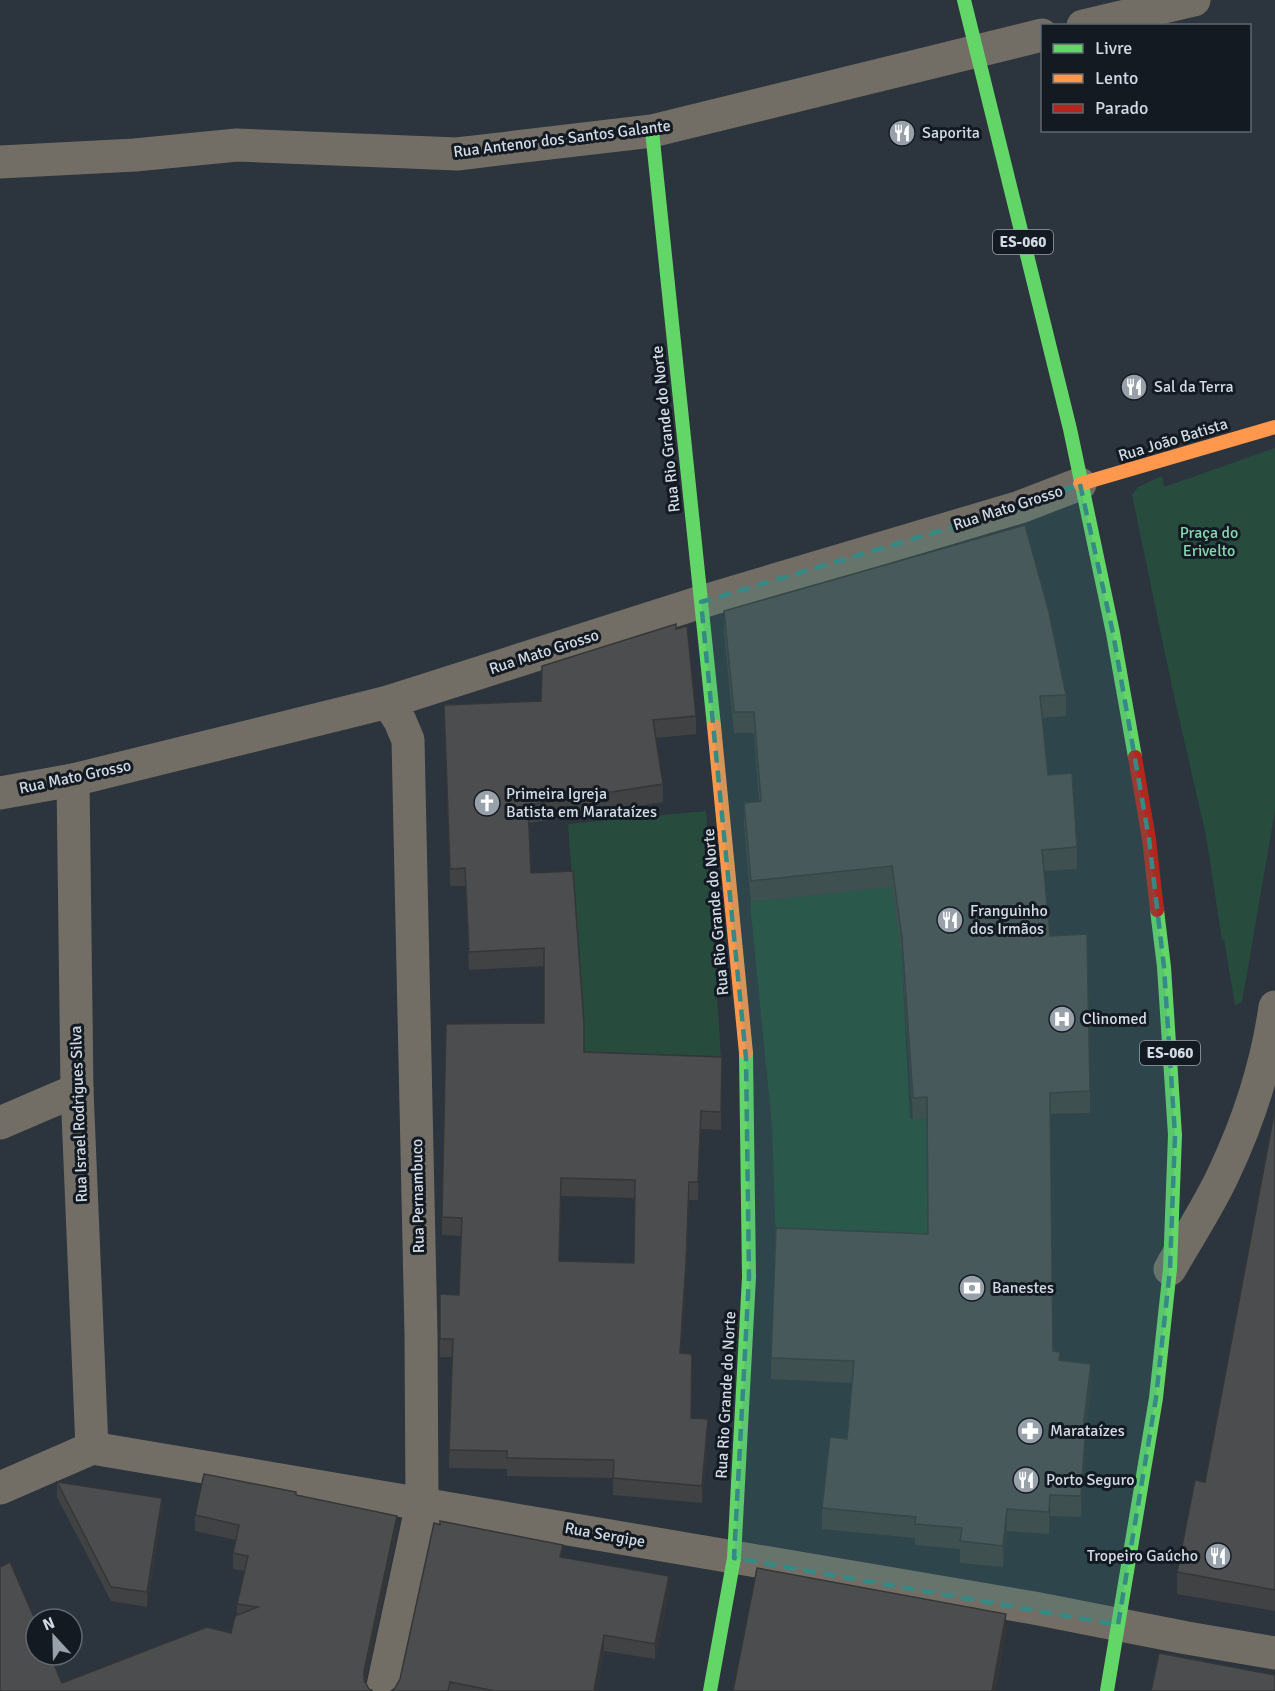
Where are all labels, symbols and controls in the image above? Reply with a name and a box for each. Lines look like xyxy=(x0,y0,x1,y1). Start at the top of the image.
legend xyxy=(1041,24,1251,132)
text: Livre xyxy=(1095,37,1132,59)
text: Lento xyxy=(1095,67,1138,89)
text: Parado xyxy=(1095,97,1148,119)
street label: Rua Antenor dos Santos Galante xyxy=(452,116,672,162)
restaurant icon: Saporita xyxy=(887,118,917,148)
place label: Saporita xyxy=(922,123,980,143)
road number: ES-060 xyxy=(993,230,1053,254)
street label: Rua Rio Grande do Norte xyxy=(647,345,685,513)
restaurant icon: Sal da Terra xyxy=(1119,372,1149,402)
place label: Sal da Terra xyxy=(1154,377,1234,397)
street label: Rua João Batista xyxy=(1116,414,1230,466)
street label: Rua Mato Grosso xyxy=(951,481,1065,535)
park label: Praça do Erivelto xyxy=(1180,523,1238,561)
street label: Rua Mato Grosso xyxy=(487,625,601,679)
street label: Rua Mato Grosso xyxy=(17,755,133,799)
place label: Primeira Igreja Batista em Marataízes xyxy=(506,784,657,822)
church icon: Primeira Igreja Batista em Marataízes xyxy=(472,788,502,818)
street label: Rua Rio Grande do Norte xyxy=(699,828,733,996)
place label: Franguinho dos Irmãos xyxy=(970,901,1048,939)
restaurant icon: Franguinho dos Irmãos xyxy=(935,905,965,935)
hospital icon: Clinomed xyxy=(1047,1004,1077,1034)
place label: Clinomed xyxy=(1082,1009,1147,1029)
street label: Rua Israel Rodrigues Silva xyxy=(66,1025,92,1203)
road number: ES-060 xyxy=(1140,1041,1200,1065)
street label: Rua Pernambuco xyxy=(407,1138,429,1254)
bank icon: Banestes xyxy=(957,1273,987,1303)
place label: Banestes xyxy=(992,1278,1054,1298)
street label: Rua Rio Grande do Norte xyxy=(712,1311,740,1479)
pharmacy icon: Marataízes xyxy=(1015,1416,1045,1446)
place label: Marataízes xyxy=(1050,1421,1125,1441)
restaurant icon: Porto Seguro xyxy=(1011,1465,1041,1495)
place label: Porto Seguro xyxy=(1046,1470,1134,1490)
street label: Rua Sergipe xyxy=(563,1518,647,1552)
restaurant icon: Tropeiro Gaúcho xyxy=(1203,1541,1233,1571)
place label: Tropeiro Gaúcho xyxy=(1087,1546,1198,1566)
north arrow xyxy=(24,1607,84,1667)
text: N xyxy=(40,1613,58,1635)

